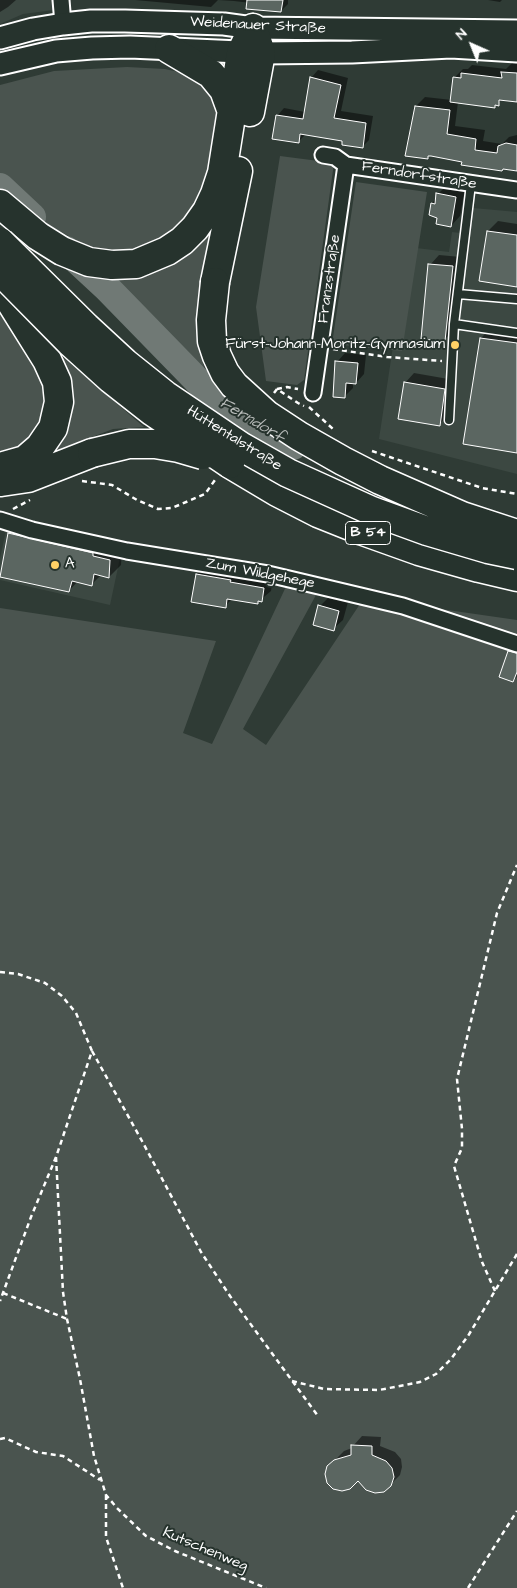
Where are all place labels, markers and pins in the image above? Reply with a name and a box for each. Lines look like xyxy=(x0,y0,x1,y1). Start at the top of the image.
place label: Fürst-Johann-Moritz-Gymnasium xyxy=(225,336,445,354)
marker: Fürst-Johann-Moritz-Gymnasium xyxy=(449,339,461,351)
place label: A xyxy=(65,556,75,574)
marker: A xyxy=(49,559,61,571)

